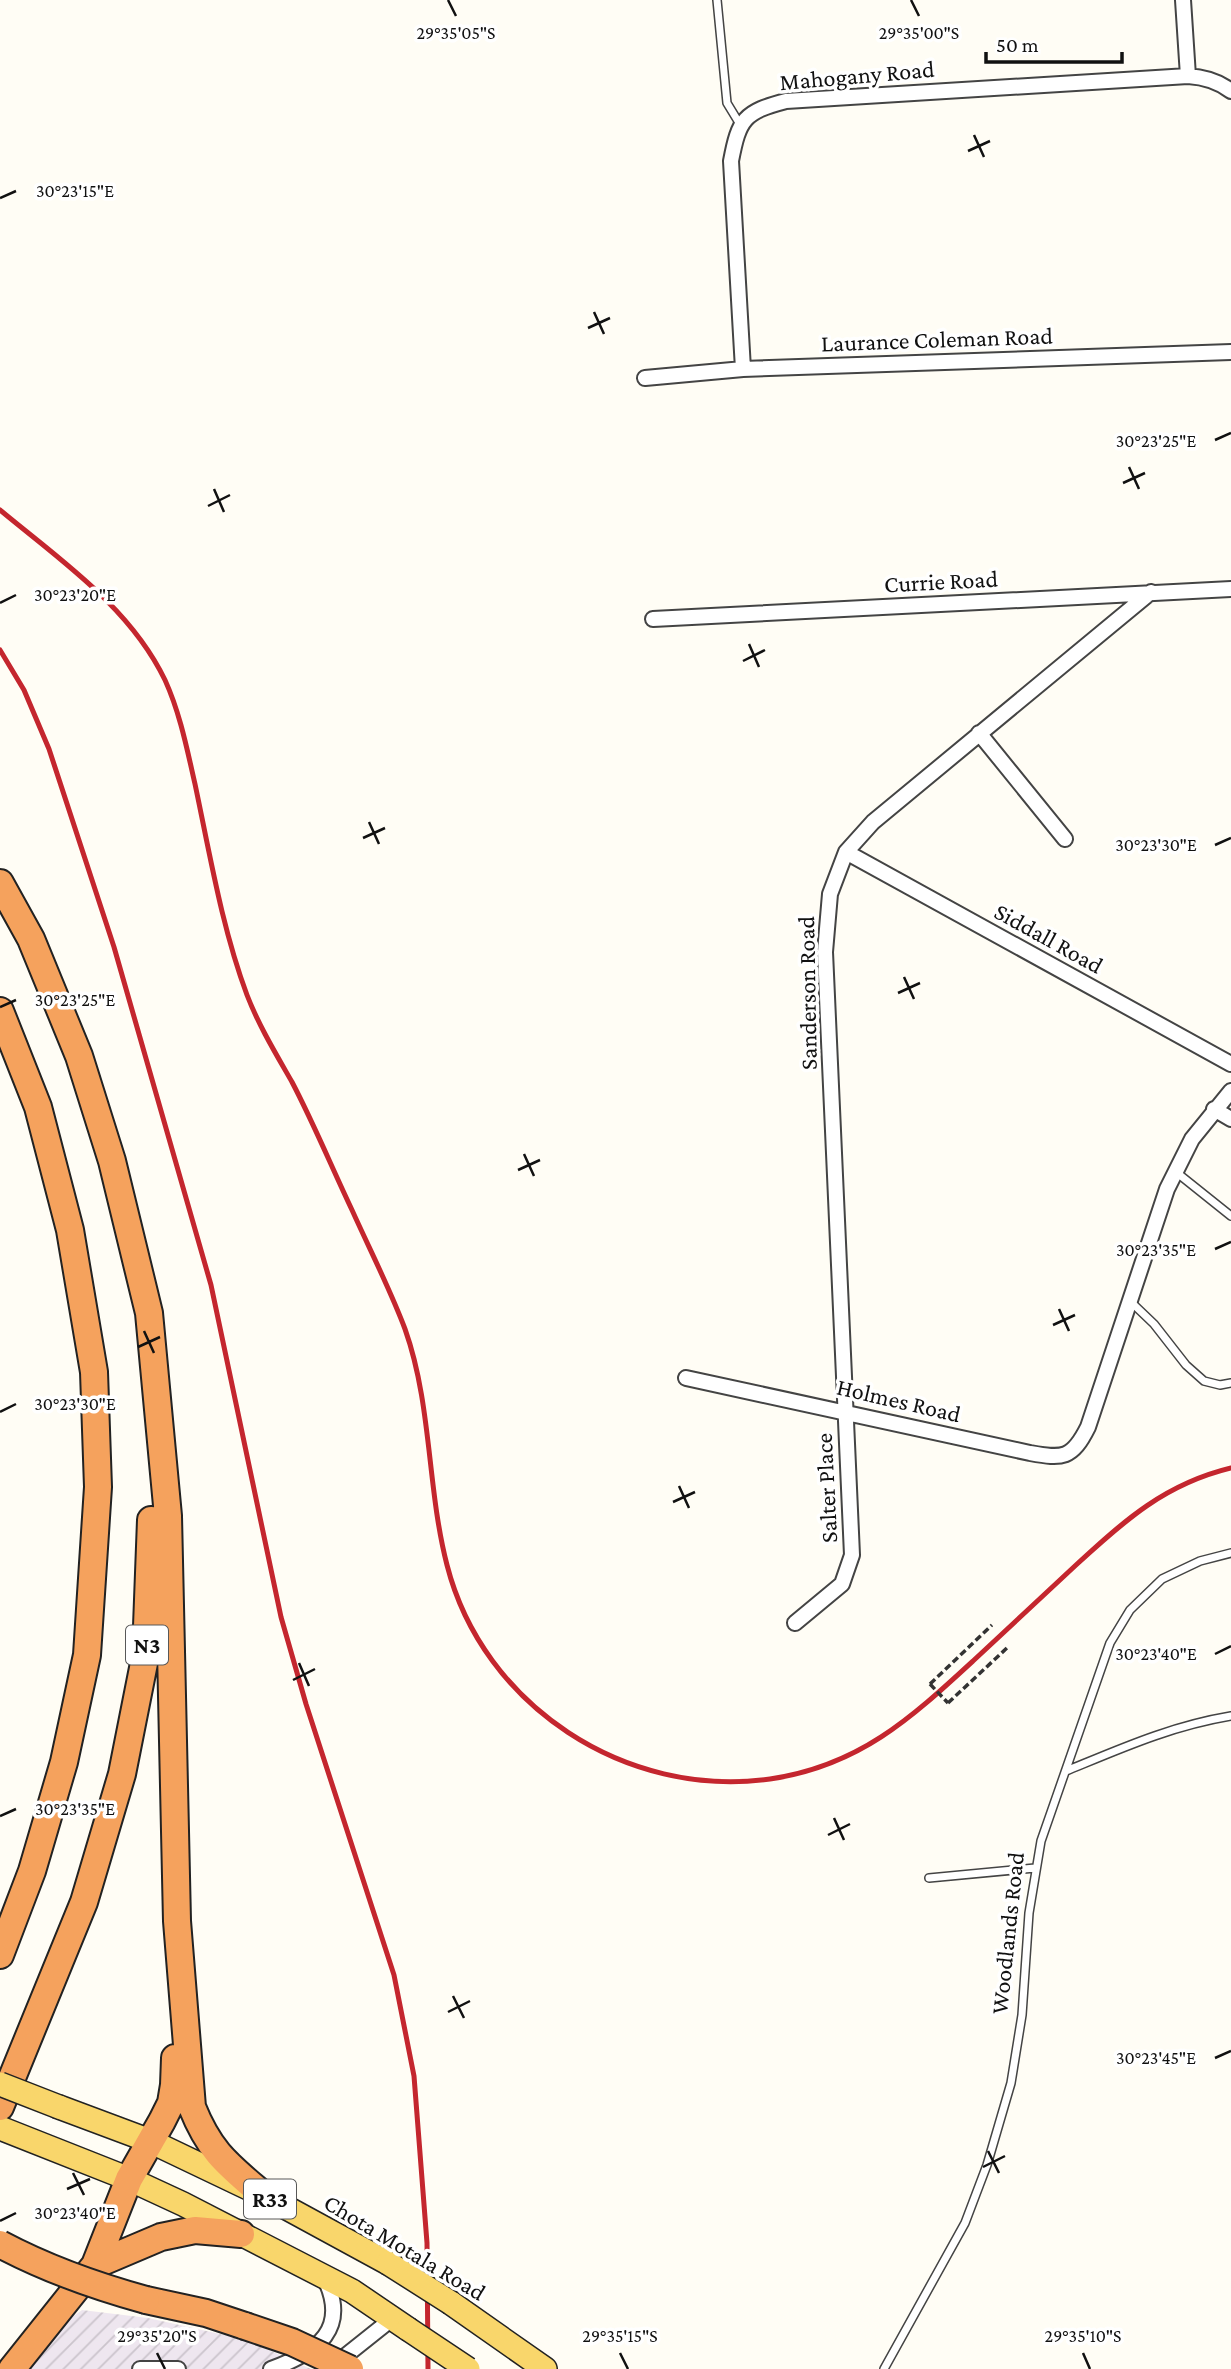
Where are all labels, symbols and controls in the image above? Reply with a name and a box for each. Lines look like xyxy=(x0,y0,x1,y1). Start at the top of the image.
scale bar xyxy=(986,21,1122,65)
text: 29°35'05"S xyxy=(417,23,495,43)
text: 29°35'00"S xyxy=(879,23,959,43)
text: 50 m xyxy=(996,33,1039,57)
street label: Mahogany Road xyxy=(778,55,936,95)
text: 30°23'15"E xyxy=(36,181,114,201)
street label: Laurance Coleman Road xyxy=(821,321,1054,357)
text: 30°23'25"E xyxy=(1116,431,1196,451)
street label: Currie Road xyxy=(883,565,999,597)
text: 30°23'20"E xyxy=(34,585,116,605)
text: 30°23'30"E xyxy=(1115,835,1197,855)
street label: Siddall Road xyxy=(990,897,1108,979)
street label: Sanderson Road xyxy=(792,915,822,1070)
text: 30°23'25"E xyxy=(35,990,115,1010)
text: 30°23'35"E xyxy=(1116,1240,1196,1260)
street label: Holmes Road xyxy=(834,1373,964,1427)
text: 30°23'30"E xyxy=(34,1394,116,1414)
street label: Salter Place xyxy=(810,1432,842,1544)
road number: N3 xyxy=(126,1626,168,1664)
text: 30°23'40"E xyxy=(1115,1644,1197,1664)
text: 30°23'35"E xyxy=(35,1799,115,1819)
street label: Woodlands Road xyxy=(985,1850,1029,2015)
text: 30°23'45"E xyxy=(1116,2048,1196,2068)
road number: R33 xyxy=(244,2180,296,2218)
street label: Chota Motala Road xyxy=(319,2188,491,2306)
text: 30°23'40"E xyxy=(34,2203,116,2223)
text: 29°35'20"S xyxy=(117,2326,197,2346)
text: 29°35'15"S xyxy=(582,2326,658,2346)
text: 29°35'10"S xyxy=(1045,2326,1121,2346)

